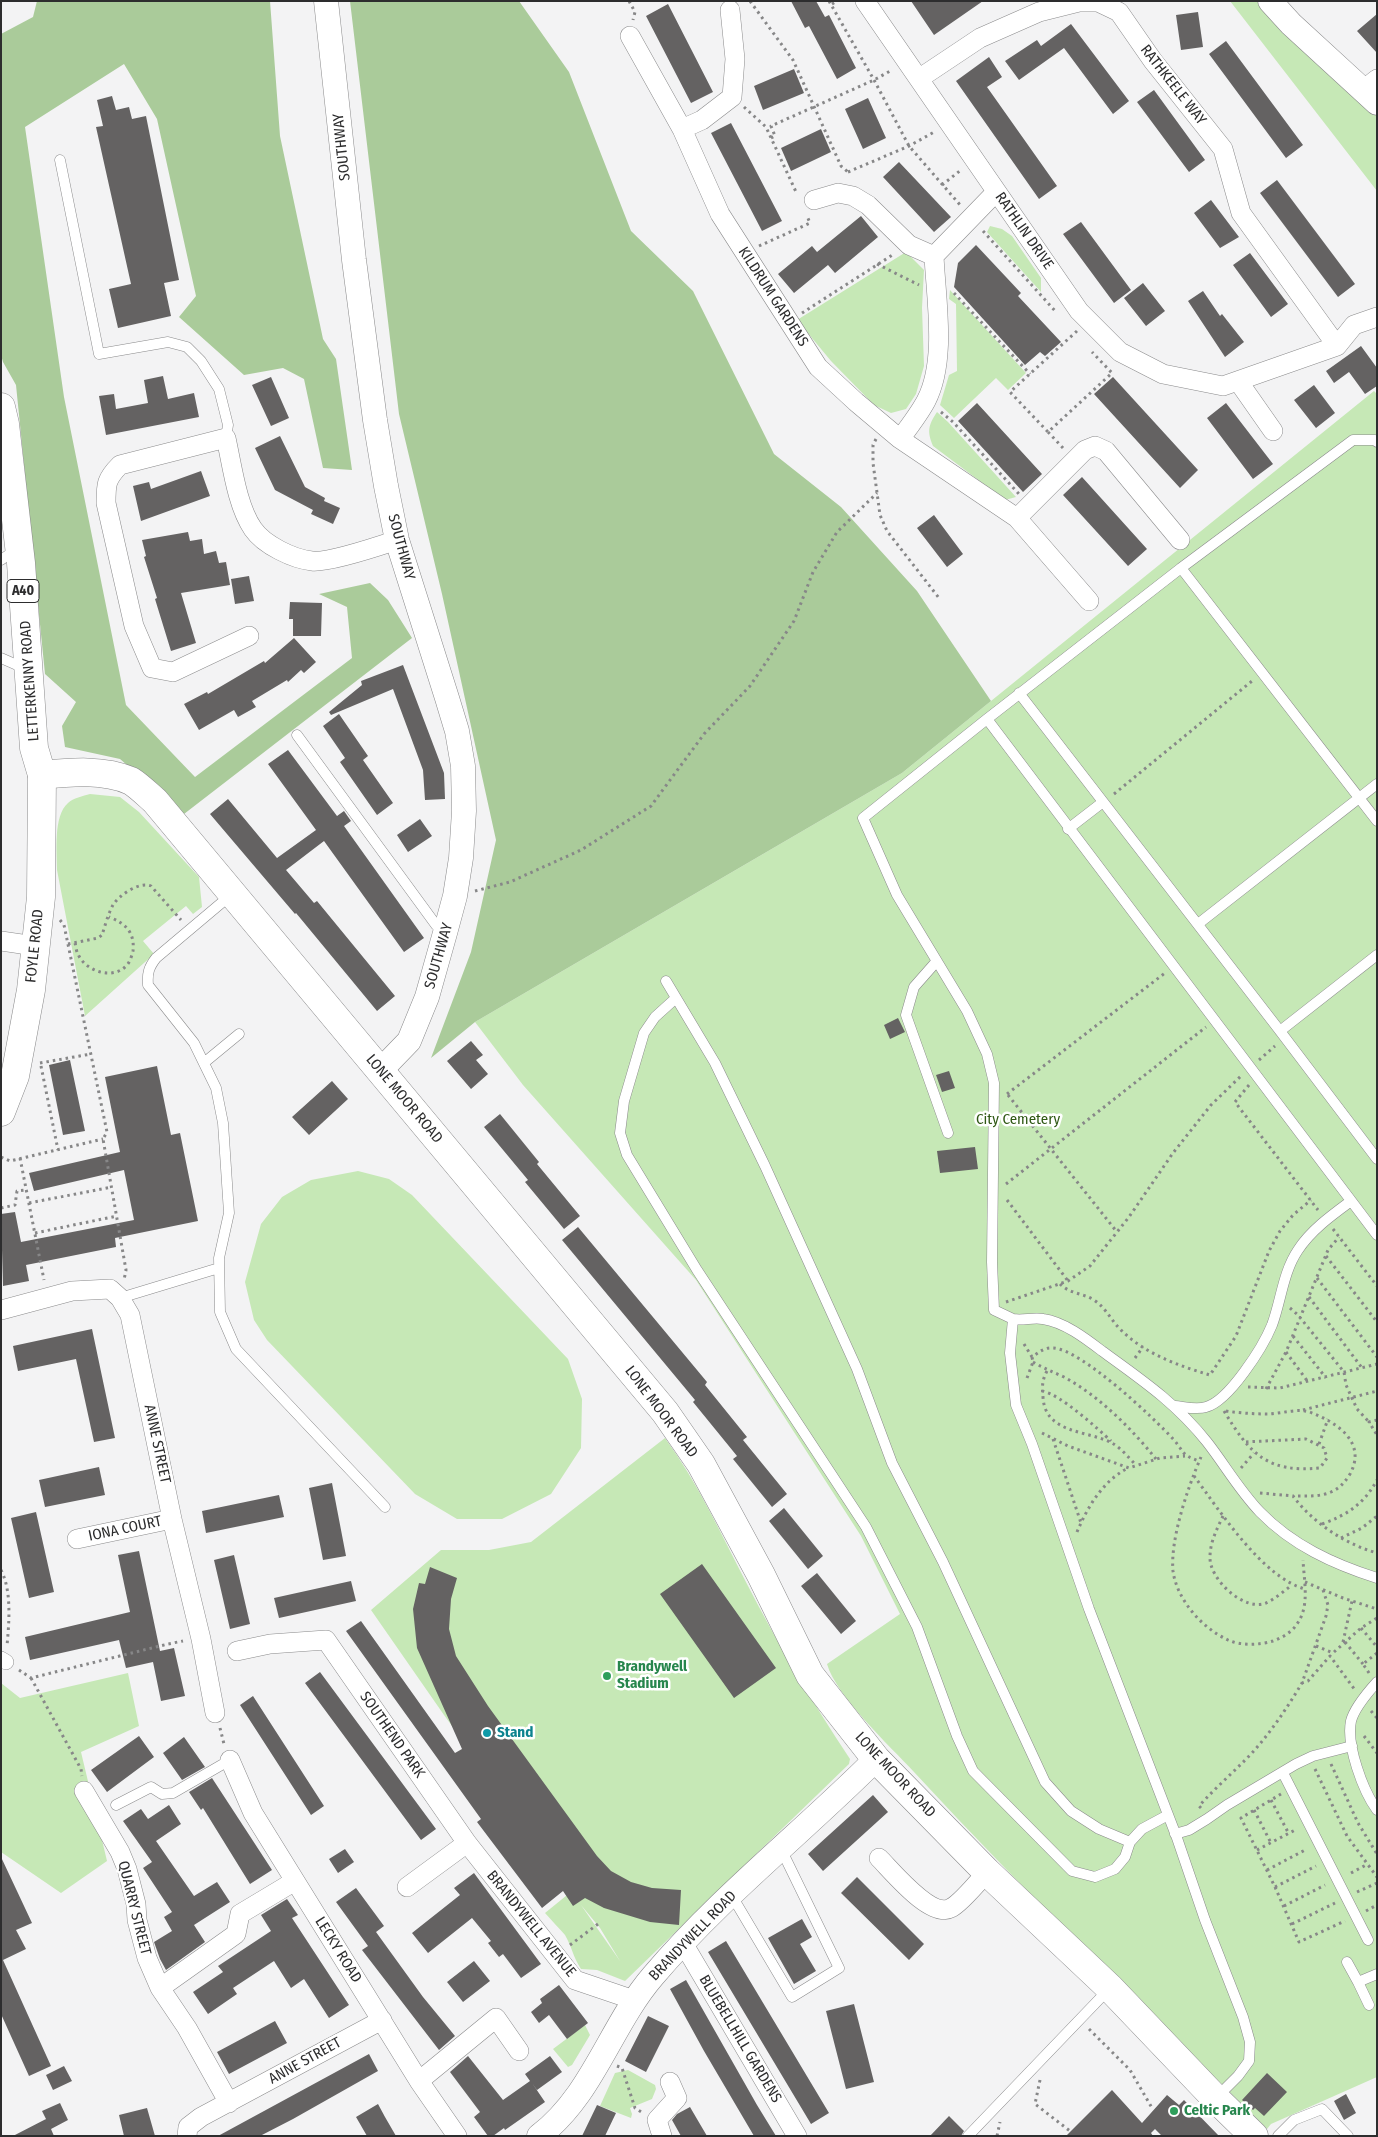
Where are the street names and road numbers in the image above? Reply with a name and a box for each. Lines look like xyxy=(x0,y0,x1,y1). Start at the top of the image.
street label: RATHKEELE WAY xyxy=(1136,41,1210,129)
street label: SOUTHWAY xyxy=(330,112,354,182)
street label: RATHLIN DRIVE xyxy=(991,189,1057,273)
street label: KILDRUM GARDENS xyxy=(734,244,812,350)
street label: SOUTHWAY xyxy=(384,512,418,582)
road number: A40 xyxy=(7,580,39,602)
street label: LETTERKENNY ROAD xyxy=(17,620,43,742)
street label: FOYLE ROAD xyxy=(22,908,48,984)
street label: SOUTHWAY xyxy=(421,921,457,991)
street label: LONE MOOR ROAD xyxy=(362,1051,446,1147)
street label: LONE MOOR ROAD xyxy=(621,1363,701,1461)
street label: ANNE STREET xyxy=(140,1403,174,1485)
street label: IONA COURT xyxy=(87,1512,163,1546)
street label: SOUTHEND PARK xyxy=(356,1688,428,1782)
street label: LONE MOOR ROAD xyxy=(851,1729,939,1821)
street label: QUARRY STREET xyxy=(114,1859,154,1957)
street label: BRANDYWELL AVENUE xyxy=(483,1867,579,1981)
street label: BRANDYWELL ROAD xyxy=(646,1887,740,1985)
street label: LECKY ROAD xyxy=(311,1914,365,1986)
street label: BLUEBELLHILL GARDENS xyxy=(695,1972,785,2106)
street label: ANNE STREET xyxy=(266,2034,344,2088)

